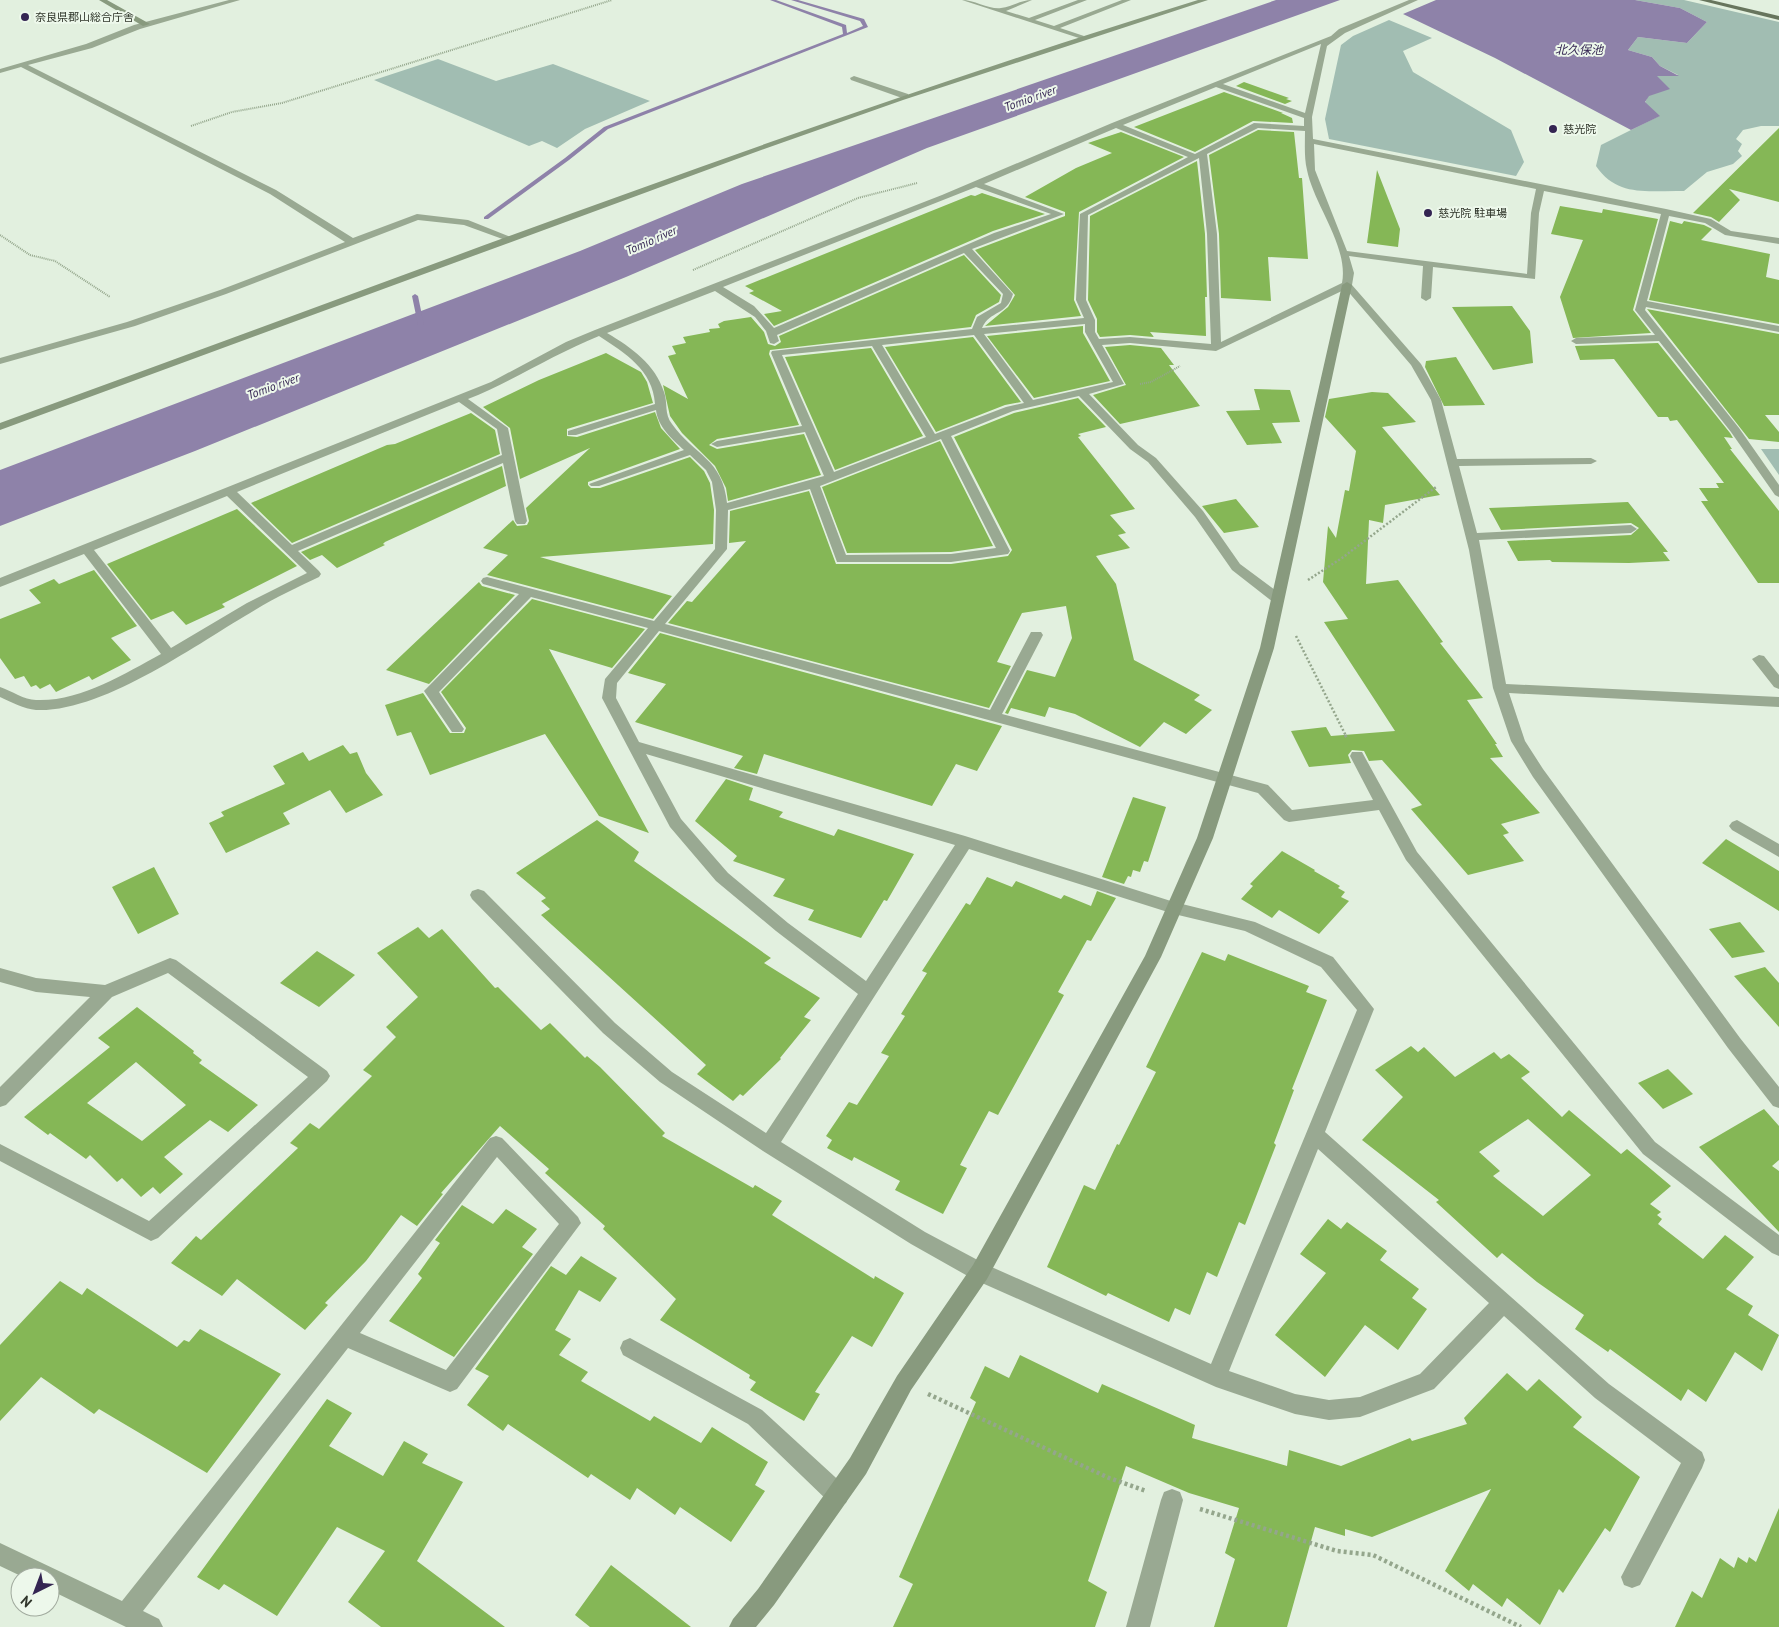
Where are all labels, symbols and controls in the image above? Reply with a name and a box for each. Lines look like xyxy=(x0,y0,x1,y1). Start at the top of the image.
place label: 奈良県郡山総合庁舎 xyxy=(35,10,134,24)
marker: 奈良県郡山総合庁舎 xyxy=(19,11,31,23)
water label: 北久保池 xyxy=(1555,42,1604,57)
water label: Tomio river xyxy=(1002,81,1059,114)
place label: 慈光院 xyxy=(1563,122,1596,136)
marker: 慈光院 xyxy=(1547,123,1559,135)
place label: 慈光院 駐車場 xyxy=(1438,206,1507,220)
marker: 慈光院 駐車場 xyxy=(1422,207,1434,219)
water label: Tomio river xyxy=(623,222,680,258)
water label: Tomio river xyxy=(245,369,302,402)
north arrow xyxy=(10,1567,60,1617)
text: N xyxy=(17,1592,36,1611)

